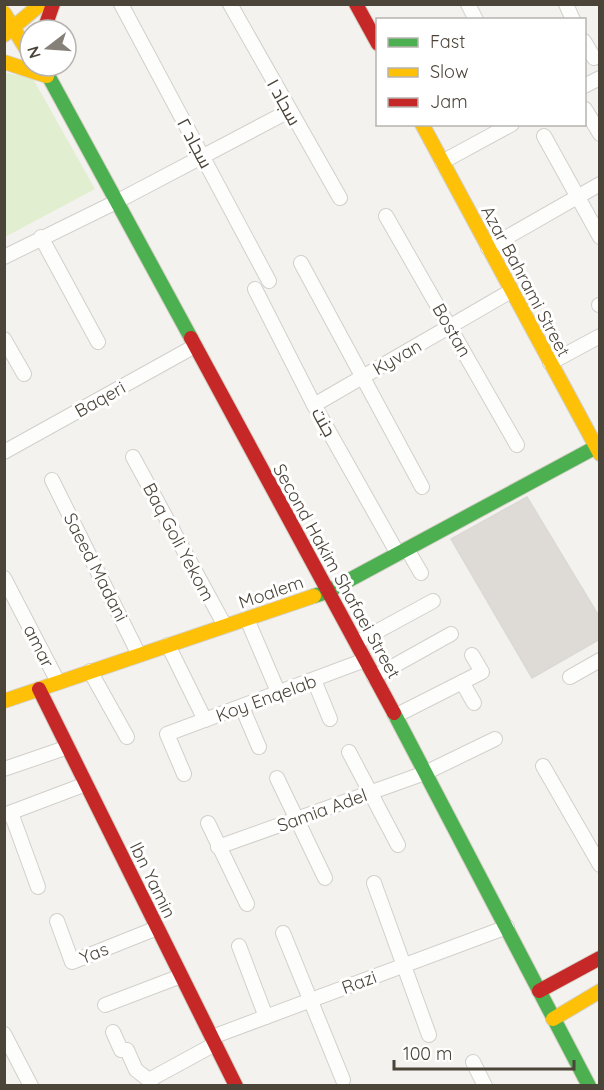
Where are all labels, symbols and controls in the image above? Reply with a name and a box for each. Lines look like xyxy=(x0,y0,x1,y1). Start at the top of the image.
north arrow xyxy=(18,18,78,78)
legend xyxy=(376,18,586,126)
text: Fast xyxy=(430,30,465,53)
text: N xyxy=(22,44,45,61)
text: Slow xyxy=(430,60,468,83)
street label: سجاد ۱ xyxy=(262,74,306,130)
text: Jam xyxy=(430,90,468,113)
street label: سجاد ۲ xyxy=(172,114,218,172)
street label: Azar Bahrami Street xyxy=(476,201,576,361)
street label: Bostan xyxy=(427,299,477,361)
street label: Kyvan xyxy=(368,334,426,380)
street label: Baqeri xyxy=(71,376,129,422)
street label: جنت xyxy=(307,403,341,441)
street label: Second Hakim Shafaei Street xyxy=(268,460,406,682)
street label: Baq Goli Yekom xyxy=(138,479,220,605)
street label: Saeed Madani xyxy=(59,509,133,625)
street label: Moalem xyxy=(235,570,307,614)
street label: amar xyxy=(18,621,60,671)
street label: Koy Enqelab xyxy=(213,669,320,727)
street label: Samia Adel xyxy=(274,783,370,837)
street label: Ibn Yamin xyxy=(125,838,181,922)
street label: Yas xyxy=(76,937,112,969)
street label: Razi xyxy=(338,965,380,999)
scale bar xyxy=(394,1033,574,1071)
text: 100 m xyxy=(403,1042,452,1065)

